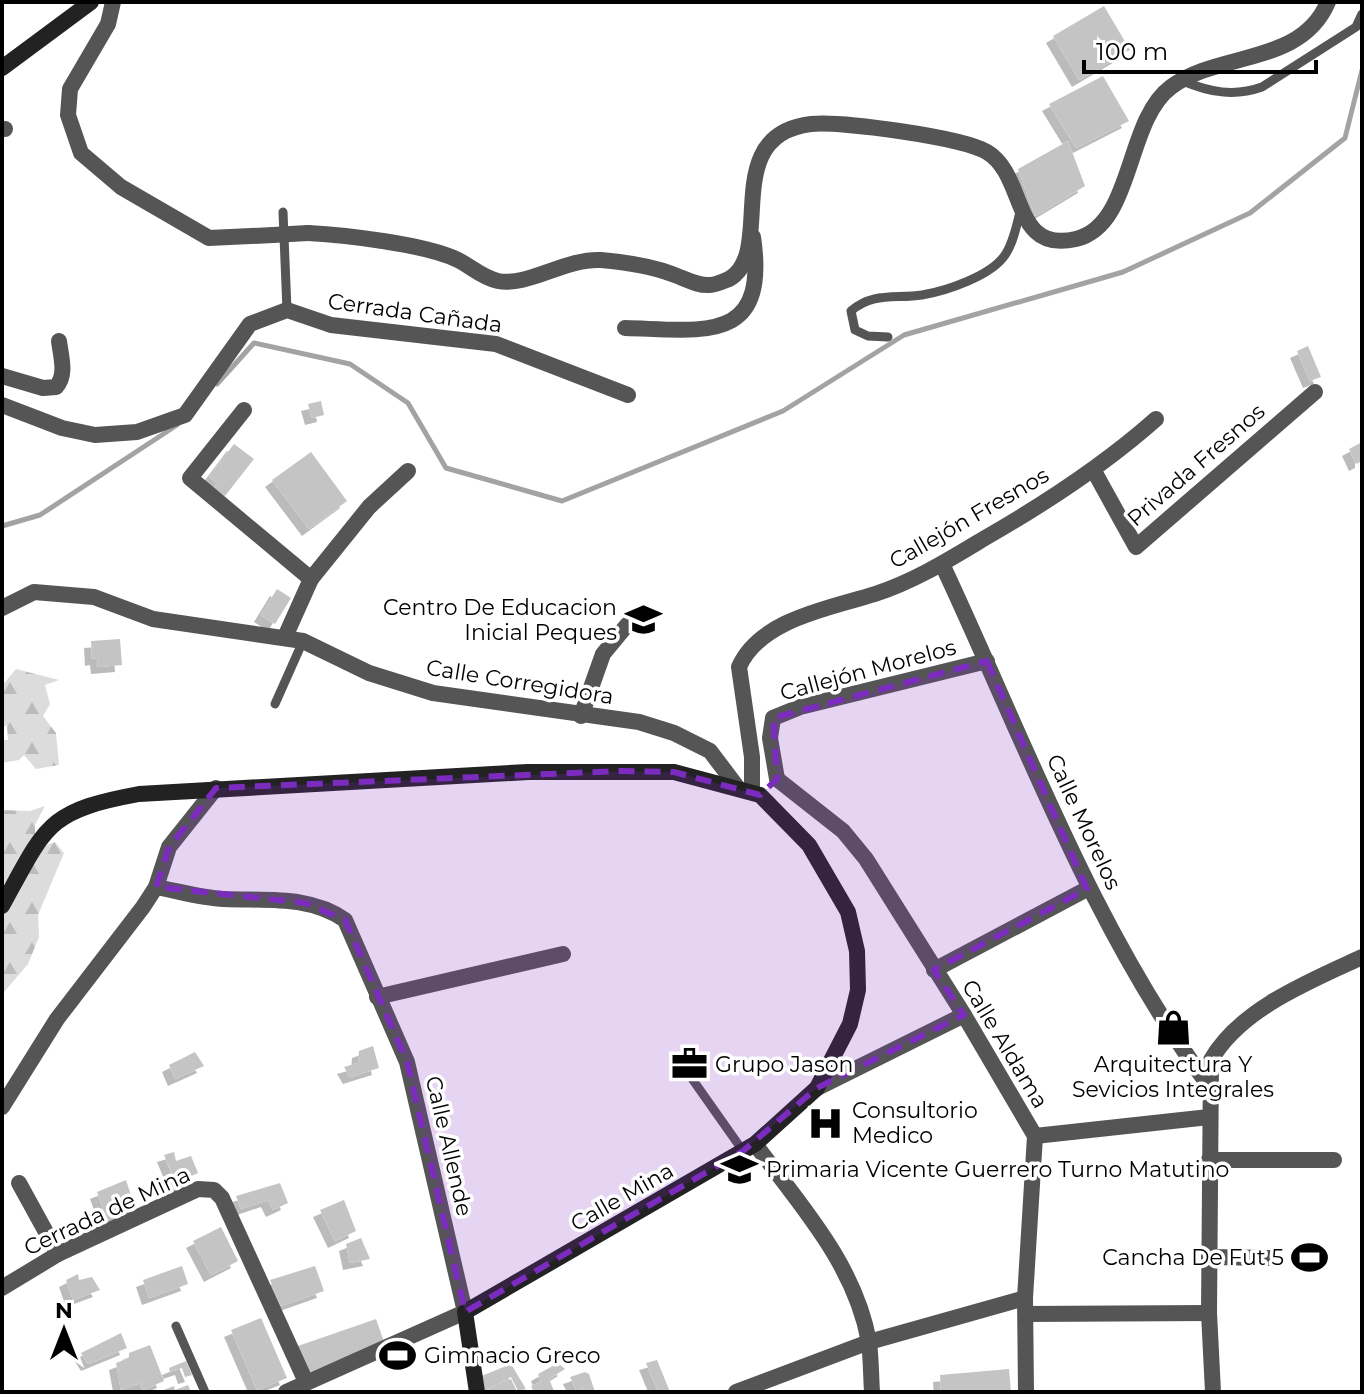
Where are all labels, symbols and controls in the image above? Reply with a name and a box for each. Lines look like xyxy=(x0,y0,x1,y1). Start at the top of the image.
scale bar xyxy=(1084,24,1316,74)
text: 100 m xyxy=(1096,37,1168,66)
street label: Cerrada Cañada xyxy=(326,287,504,339)
street label: Privada Fresnos xyxy=(1122,398,1271,532)
street label: Callejón Fresnos xyxy=(885,461,1054,575)
place label: Centro De Educacion Inicial Peques xyxy=(383,594,617,646)
school or university icon: Centro De Educacion Inicial Peques xyxy=(624,601,662,639)
street label: Callejón Morelos xyxy=(777,633,959,706)
street label: Calle Corregidora xyxy=(424,654,616,710)
street label: Calle Morelos xyxy=(1041,750,1127,894)
street label: Calle Aldama xyxy=(956,975,1054,1113)
shop icon: Arquitectura Y Sevicios Integrales xyxy=(1154,1009,1192,1047)
office icon: Grupo Jason xyxy=(670,1045,708,1083)
place label: Grupo Jason xyxy=(715,1051,854,1078)
place label: Arquitectura Y Sevicios Integrales xyxy=(1072,1051,1274,1103)
street label: Calle Allende xyxy=(420,1073,478,1219)
place label: Consultorio Medico xyxy=(852,1097,978,1149)
hospital icon: Consultorio Medico xyxy=(807,1104,845,1142)
school or university icon: Primaria Vicente Guerrero Turno Matutino xyxy=(721,1150,759,1188)
place label: Primaria Vicente Guerrero Turno Matutino xyxy=(766,1156,1229,1183)
street label: Calle Mina xyxy=(566,1157,678,1237)
street label: Cerrada de Mina xyxy=(20,1161,194,1261)
sports icon: Cancha De Fut 5 xyxy=(1291,1238,1329,1276)
place label: Cancha De Fut 5 xyxy=(1102,1244,1284,1271)
north arrow xyxy=(24,1290,104,1370)
text: N xyxy=(55,1297,73,1324)
sports icon: Gimnacio Greco xyxy=(379,1336,417,1374)
place label: Gimnacio Greco xyxy=(424,1342,601,1369)

